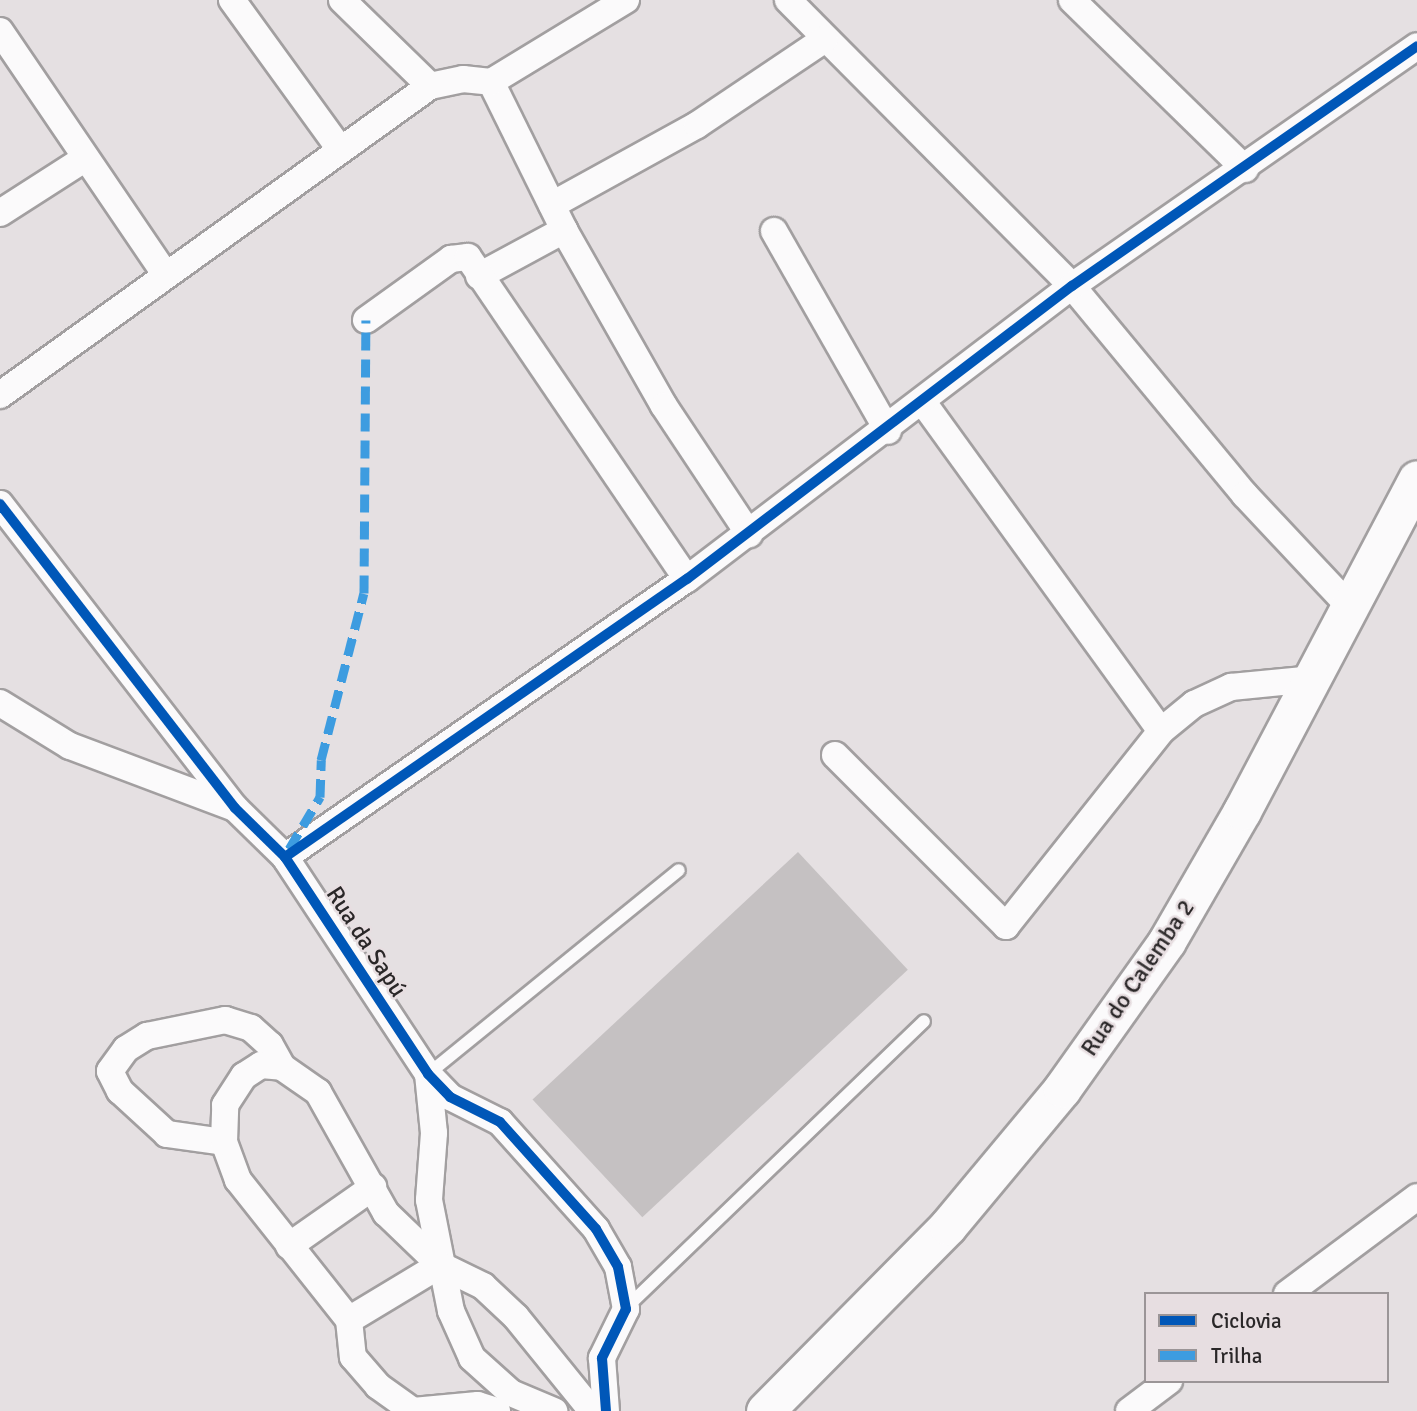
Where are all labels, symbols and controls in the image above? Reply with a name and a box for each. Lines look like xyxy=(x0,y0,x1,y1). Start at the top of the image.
street label: Rua da Sapú xyxy=(320,881,412,1003)
street label: Rua do Calemba 2 xyxy=(1075,894,1201,1062)
legend xyxy=(1144,1292,1389,1383)
text: Ciclovia xyxy=(1211,1308,1282,1334)
text: Trilha xyxy=(1211,1343,1262,1369)

